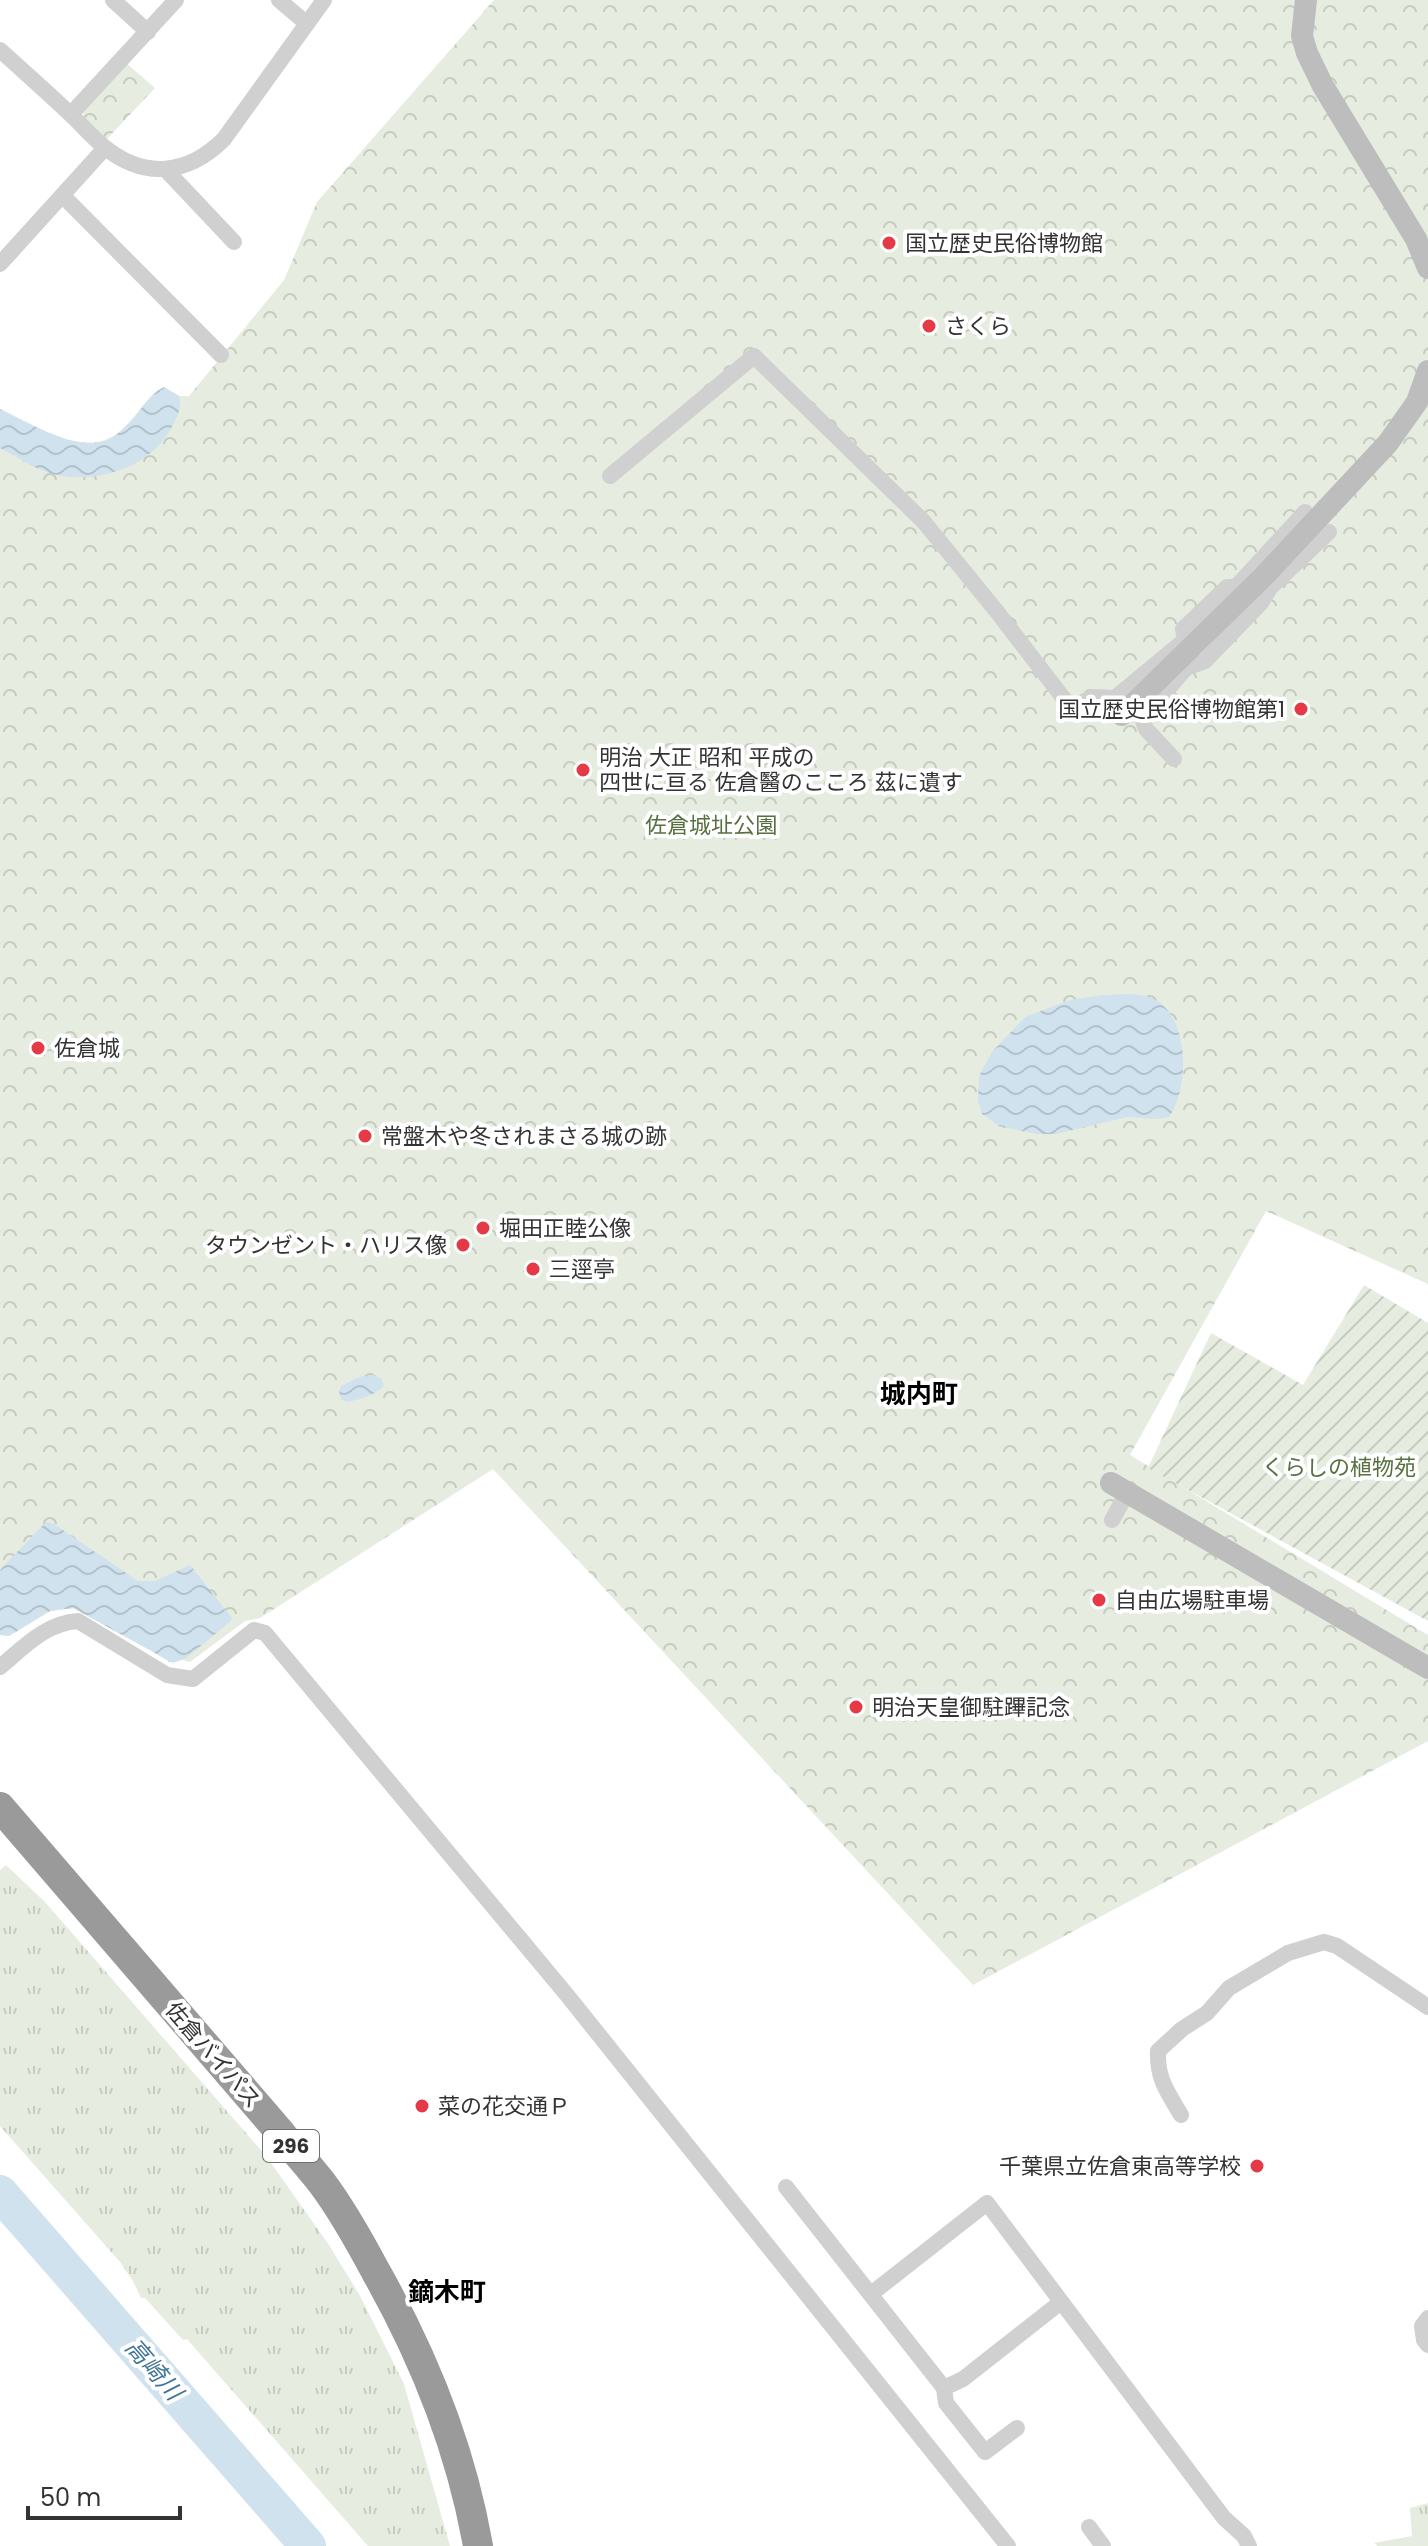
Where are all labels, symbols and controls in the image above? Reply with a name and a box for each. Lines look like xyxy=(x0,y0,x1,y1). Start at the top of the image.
place label: 国立歴史民俗博物館 xyxy=(905,228,1103,259)
marker: 国立歴史民俗博物館 xyxy=(880,234,898,252)
place label: さくら xyxy=(945,311,1011,342)
marker: さくら xyxy=(920,317,938,335)
place label: 国立歴史民俗博物館第1 xyxy=(1058,694,1285,725)
marker: 国立歴史民俗博物館第1 xyxy=(1292,700,1310,718)
place label: 明治 大正 昭和 平成の 四世に亘る 佐倉醫のこころ 茲に遺す xyxy=(599,742,963,798)
marker: 明治 大正 昭和 平成の 四世に亘る 佐倉醫のこころ 茲に遺す xyxy=(574,761,592,779)
park label: 佐倉城址公園 xyxy=(645,810,777,841)
place label: 佐倉城 xyxy=(54,1033,120,1064)
marker: 佐倉城 xyxy=(29,1039,47,1057)
place label: 常盤木や冬されまさる城の跡 xyxy=(381,1121,667,1152)
marker: 常盤木や冬されまさる城の跡 xyxy=(356,1127,374,1145)
place label: 堀田正睦公像 xyxy=(499,1213,631,1244)
marker: 堀田正睦公像 xyxy=(474,1219,492,1237)
place label: タウンゼント・ハリス像 xyxy=(205,1230,447,1261)
marker: タウンゼント・ハリス像 xyxy=(454,1236,472,1254)
place label: 三逕亭 xyxy=(549,1254,615,1285)
marker: 三逕亭 xyxy=(524,1260,542,1278)
district label: 城内町 xyxy=(880,1376,958,1412)
park label: くらしの植物苑 xyxy=(1262,1452,1416,1483)
place label: 自由広場駐車場 xyxy=(1115,1585,1269,1616)
marker: 自由広場駐車場 xyxy=(1090,1591,1108,1609)
place label: 明治天皇御駐蹕記念 xyxy=(872,1692,1070,1723)
marker: 明治天皇御駐蹕記念 xyxy=(847,1698,865,1716)
street label: 佐倉バイパス xyxy=(158,1995,268,2115)
place label: 菜の花交通Ｐ xyxy=(438,2091,570,2122)
marker: 菜の花交通Ｐ xyxy=(413,2097,431,2115)
road number: 296 xyxy=(263,2130,319,2162)
place label: 千葉県立佐倉東高等学校 xyxy=(999,2151,1241,2182)
marker: 千葉県立佐倉東高等学校 xyxy=(1248,2157,1266,2175)
district label: 鏑木町 xyxy=(408,2274,486,2310)
water label: 高崎川 xyxy=(118,2331,192,2409)
scale bar xyxy=(28,2470,180,2520)
text: 50 m xyxy=(40,2481,101,2514)

